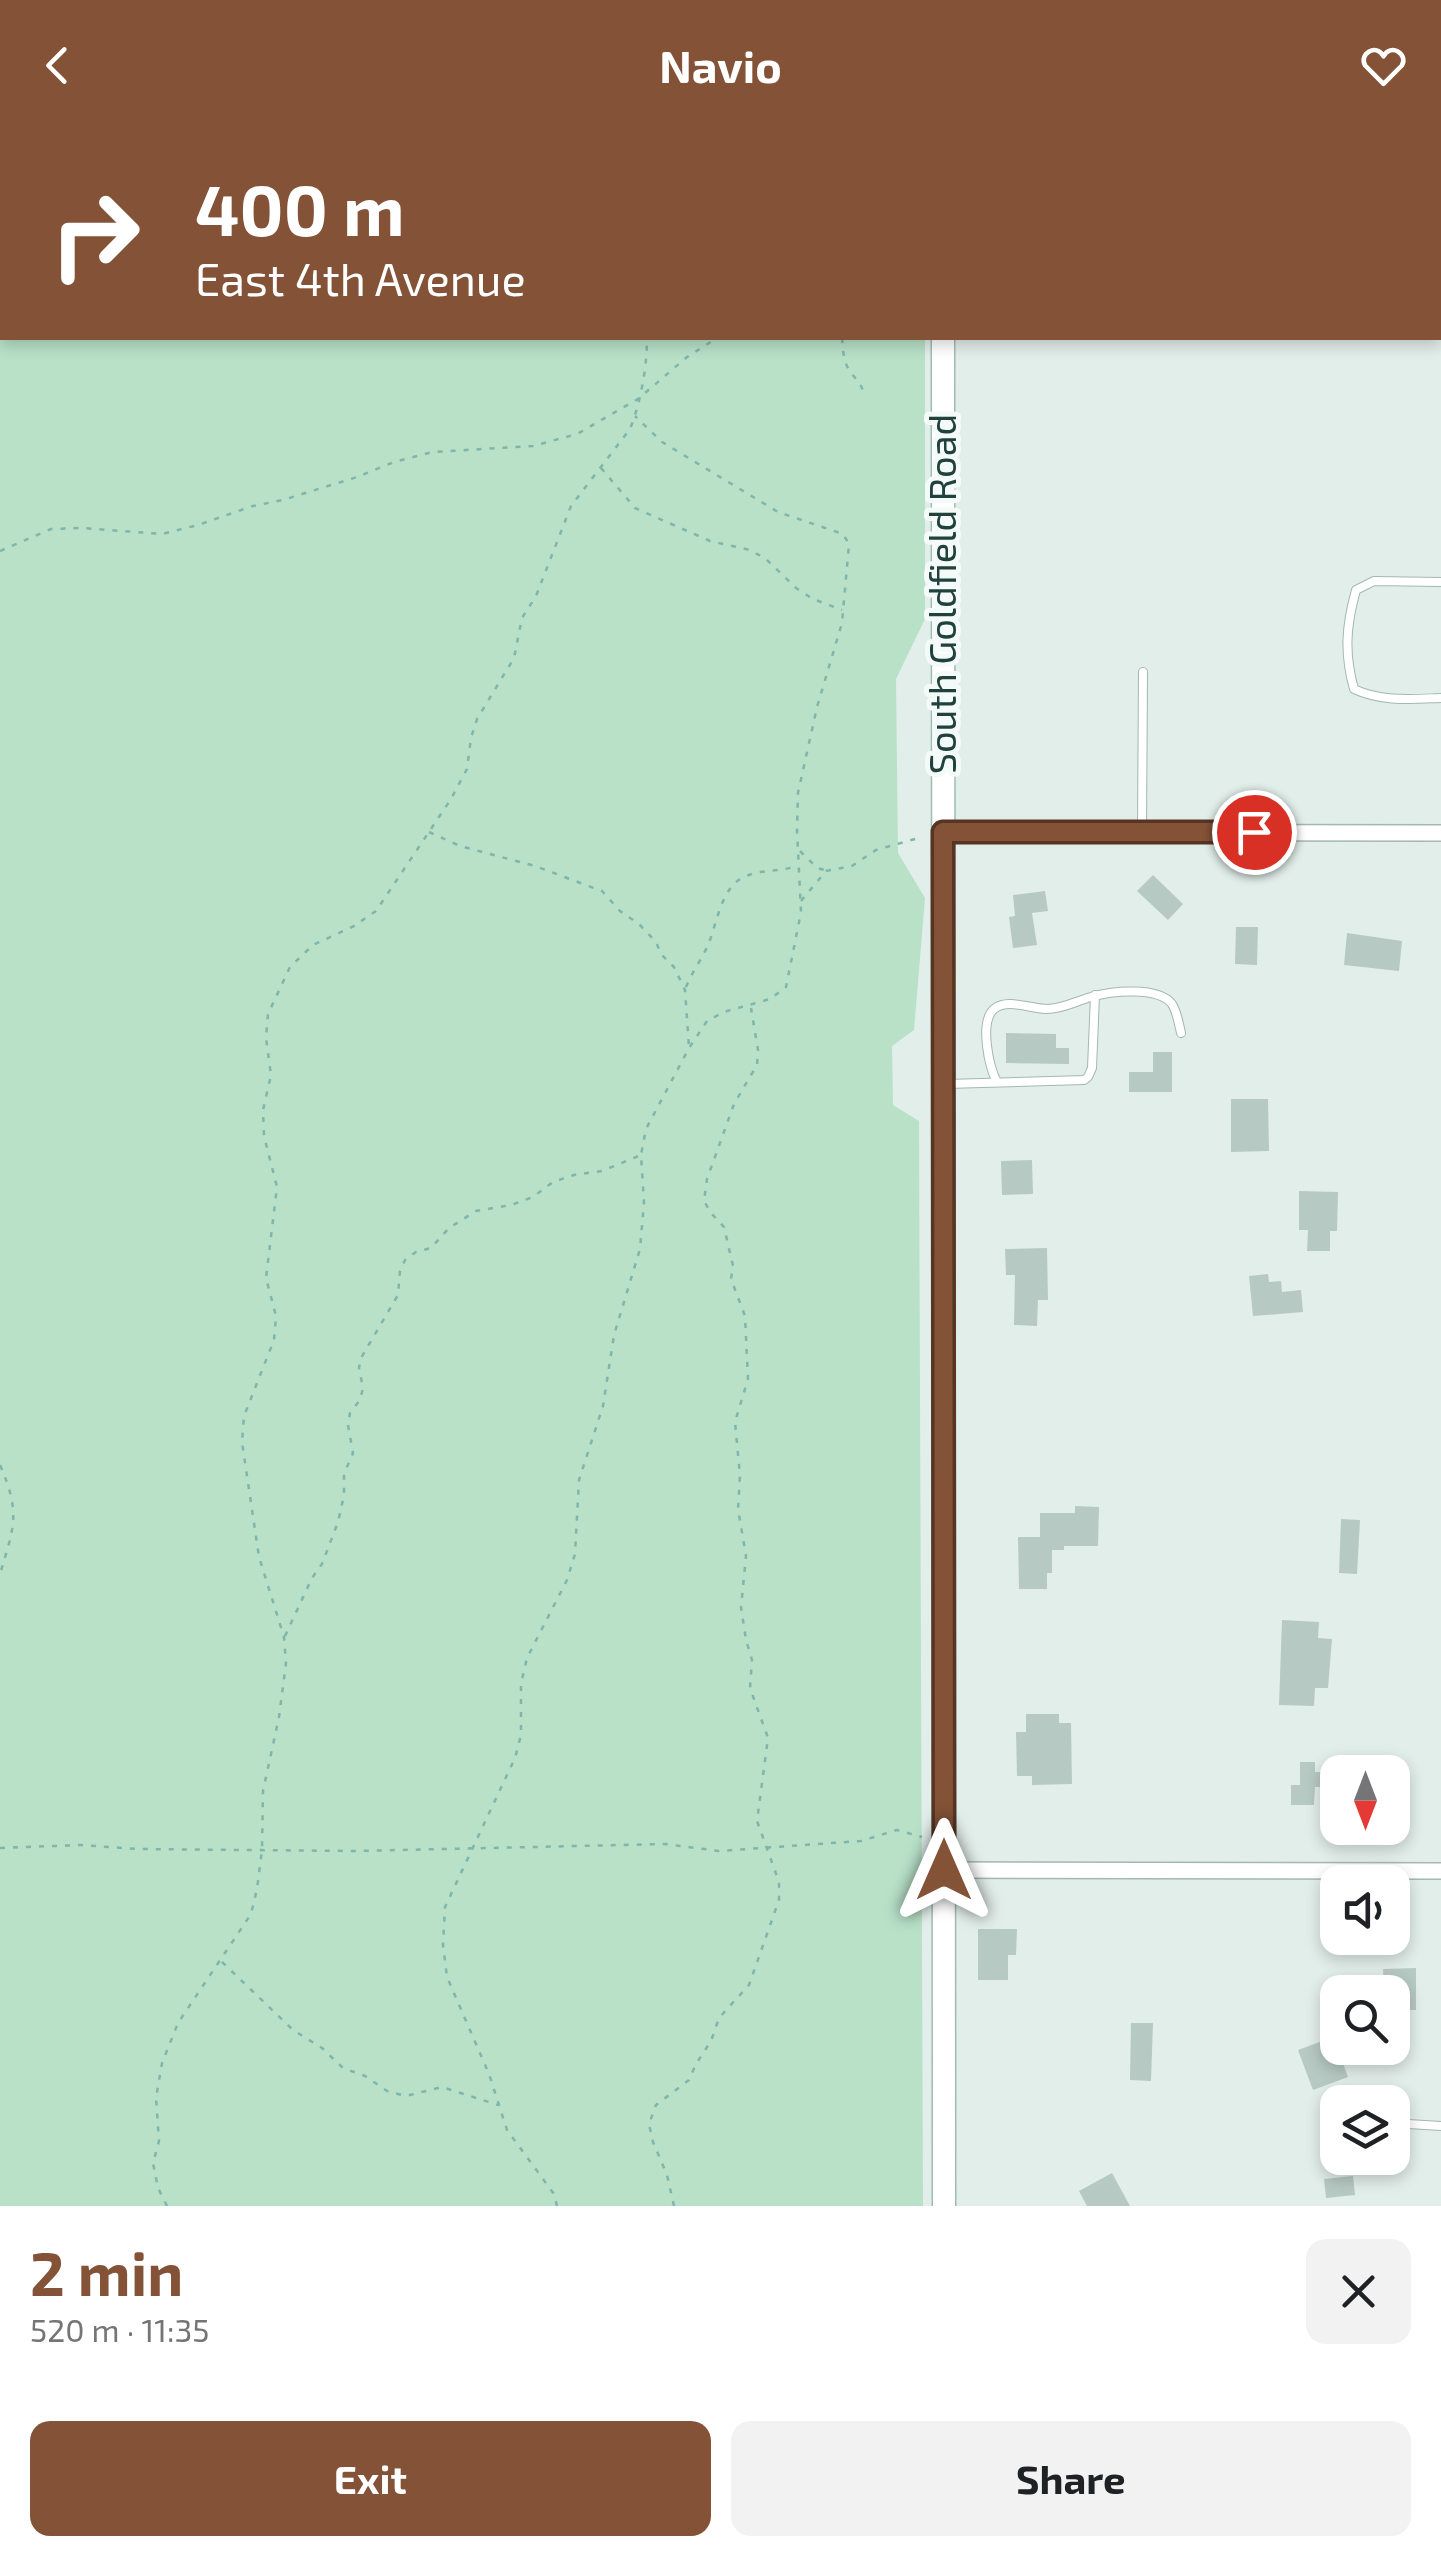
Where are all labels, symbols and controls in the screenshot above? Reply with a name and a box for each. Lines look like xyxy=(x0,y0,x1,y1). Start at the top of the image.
icon: back xyxy=(30,38,85,93)
text: Navio xyxy=(659,38,782,92)
icon: heart xyxy=(1356,38,1411,93)
text: 400 m xyxy=(195,166,405,250)
icon: right xyxy=(30,170,160,300)
text: East 4th Avenue xyxy=(195,251,526,305)
street label: South Goldfield Road xyxy=(918,414,964,774)
pin xyxy=(1212,790,1297,875)
icon: arrive xyxy=(1227,805,1282,860)
north arrow xyxy=(1320,1755,1410,1845)
map controls xyxy=(1320,1755,1410,2175)
position arrow xyxy=(892,1818,996,1922)
button: sound xyxy=(1320,1865,1410,1955)
button: search xyxy=(1320,1975,1410,2065)
button: layers xyxy=(1320,2085,1410,2175)
text: 2 min xyxy=(30,2236,183,2308)
button: close xyxy=(1306,2239,1411,2344)
text: 520 m · 11:35 xyxy=(30,2310,209,2348)
button: Exit xyxy=(30,2421,711,2536)
button: Share xyxy=(731,2421,1411,2536)

